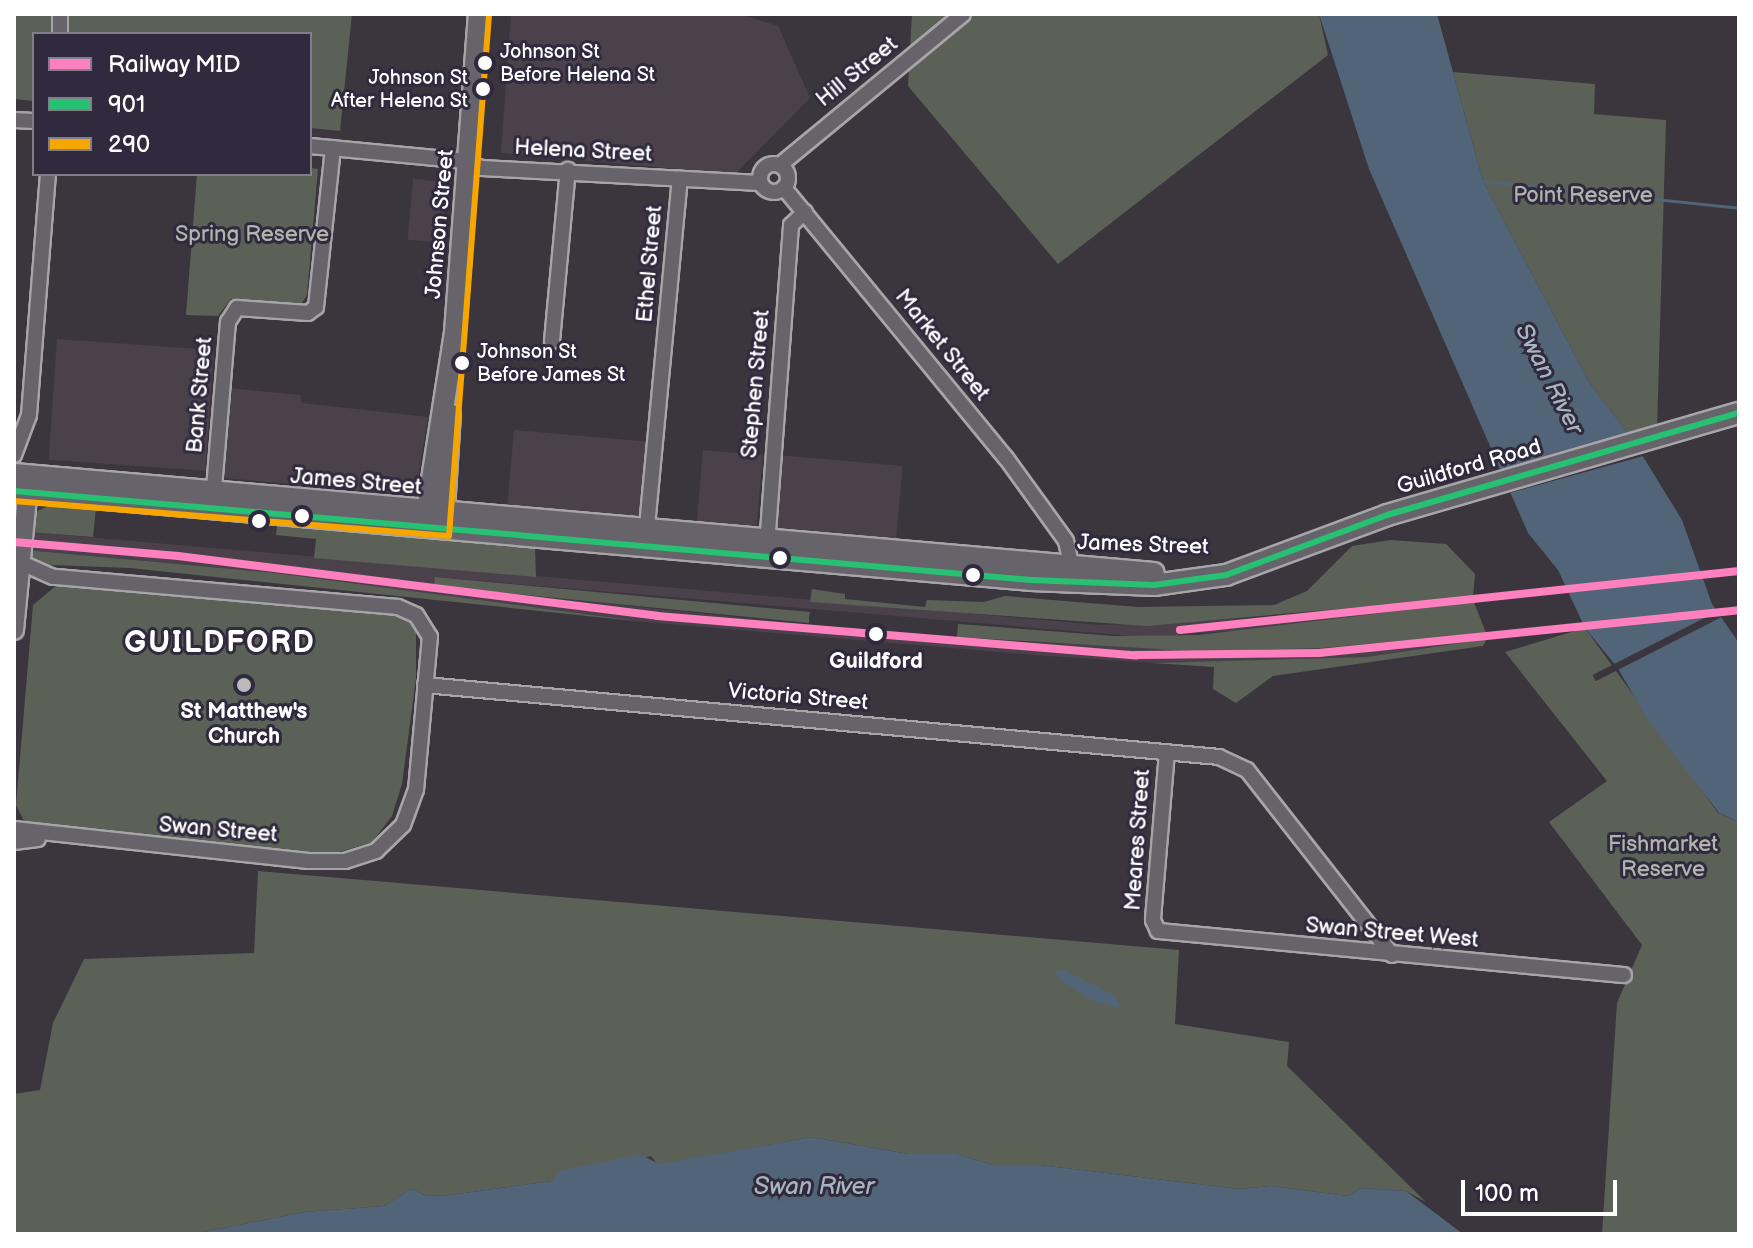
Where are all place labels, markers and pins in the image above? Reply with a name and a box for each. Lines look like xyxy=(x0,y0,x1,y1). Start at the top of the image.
place label: Johnson St Before Helena St xyxy=(500,40,655,87)
marker: Johnson St Before Helena St xyxy=(477,55,493,71)
place label: Johnson St After Helena St xyxy=(331,66,468,113)
marker: Johnson St After Helena St xyxy=(475,81,491,97)
place label: Johnson St Before James St xyxy=(477,340,627,387)
marker: Johnson St Before James St xyxy=(454,355,470,371)
unlabelled marker xyxy=(294,508,310,524)
unlabelled marker xyxy=(251,513,267,529)
unlabelled marker xyxy=(772,550,788,566)
unlabelled marker xyxy=(965,567,981,583)
marker: Guildford xyxy=(865,623,887,645)
place label: Guildford xyxy=(829,649,923,675)
marker: St Matthew's Church xyxy=(235,676,253,694)
place label: St Matthew's Church xyxy=(181,698,307,750)

